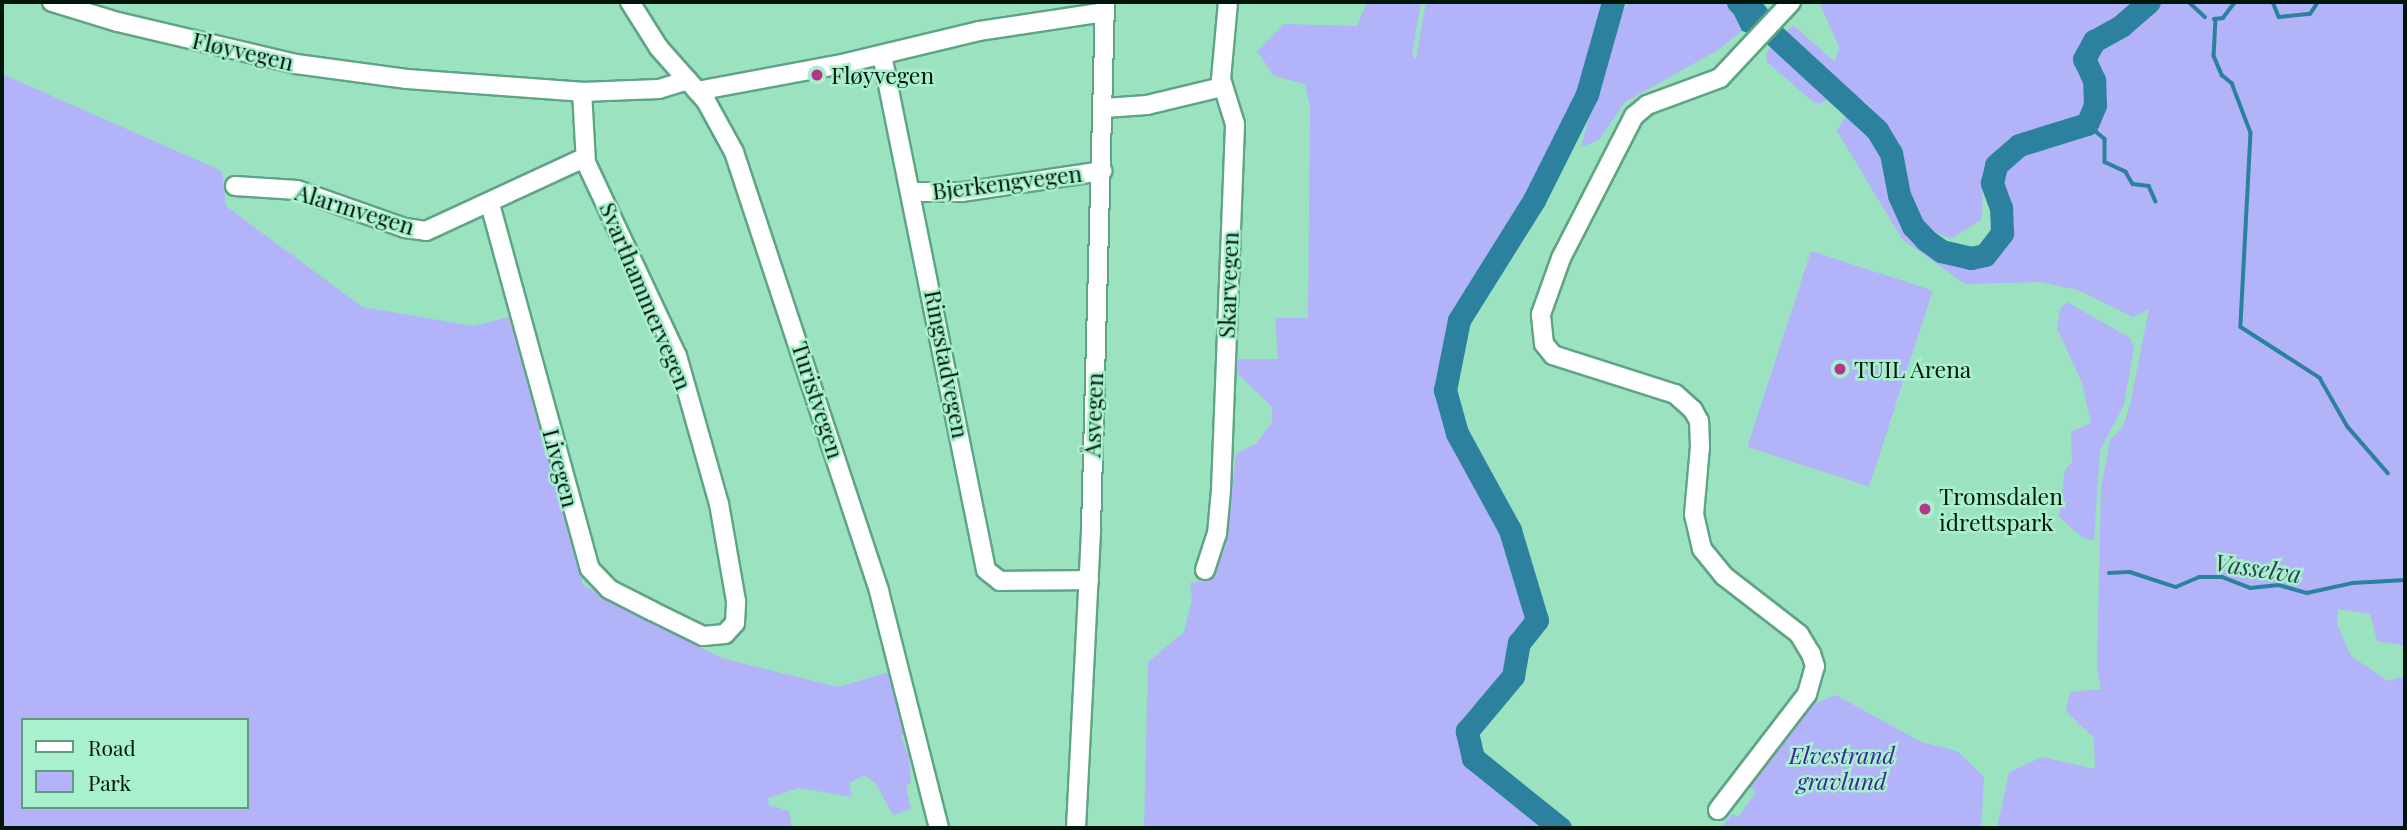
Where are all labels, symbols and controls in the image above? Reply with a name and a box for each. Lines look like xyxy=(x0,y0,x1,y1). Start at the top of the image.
street label: Fløyvegen xyxy=(190,26,296,76)
place label: Fløyvegen xyxy=(831,61,934,89)
marker: Fløyvegen xyxy=(809,67,825,83)
street label: Bjerkengvegen xyxy=(930,159,1084,205)
street label: Alarmvegen xyxy=(292,178,418,240)
street label: Svarthammervegen xyxy=(594,198,698,394)
street label: Skarvegen xyxy=(1212,231,1244,339)
street label: Ringstadvegen xyxy=(919,288,975,440)
street label: Turistvegen xyxy=(786,338,850,462)
place label: TUIL Arena xyxy=(1854,355,1972,383)
marker: TUIL Arena xyxy=(1832,361,1848,377)
street label: Åsvegen xyxy=(1078,372,1108,458)
street label: Livegen xyxy=(537,426,585,510)
place label: Tromsdalen idrettspark xyxy=(1939,482,2063,536)
marker: Tromsdalen idrettspark xyxy=(1917,501,1933,517)
water label: Vasselva xyxy=(2213,548,2303,588)
legend xyxy=(21,718,248,809)
text: Road xyxy=(88,733,136,761)
park label: Elvestrand gravlund xyxy=(1789,741,1895,795)
text: Park xyxy=(88,768,131,796)

